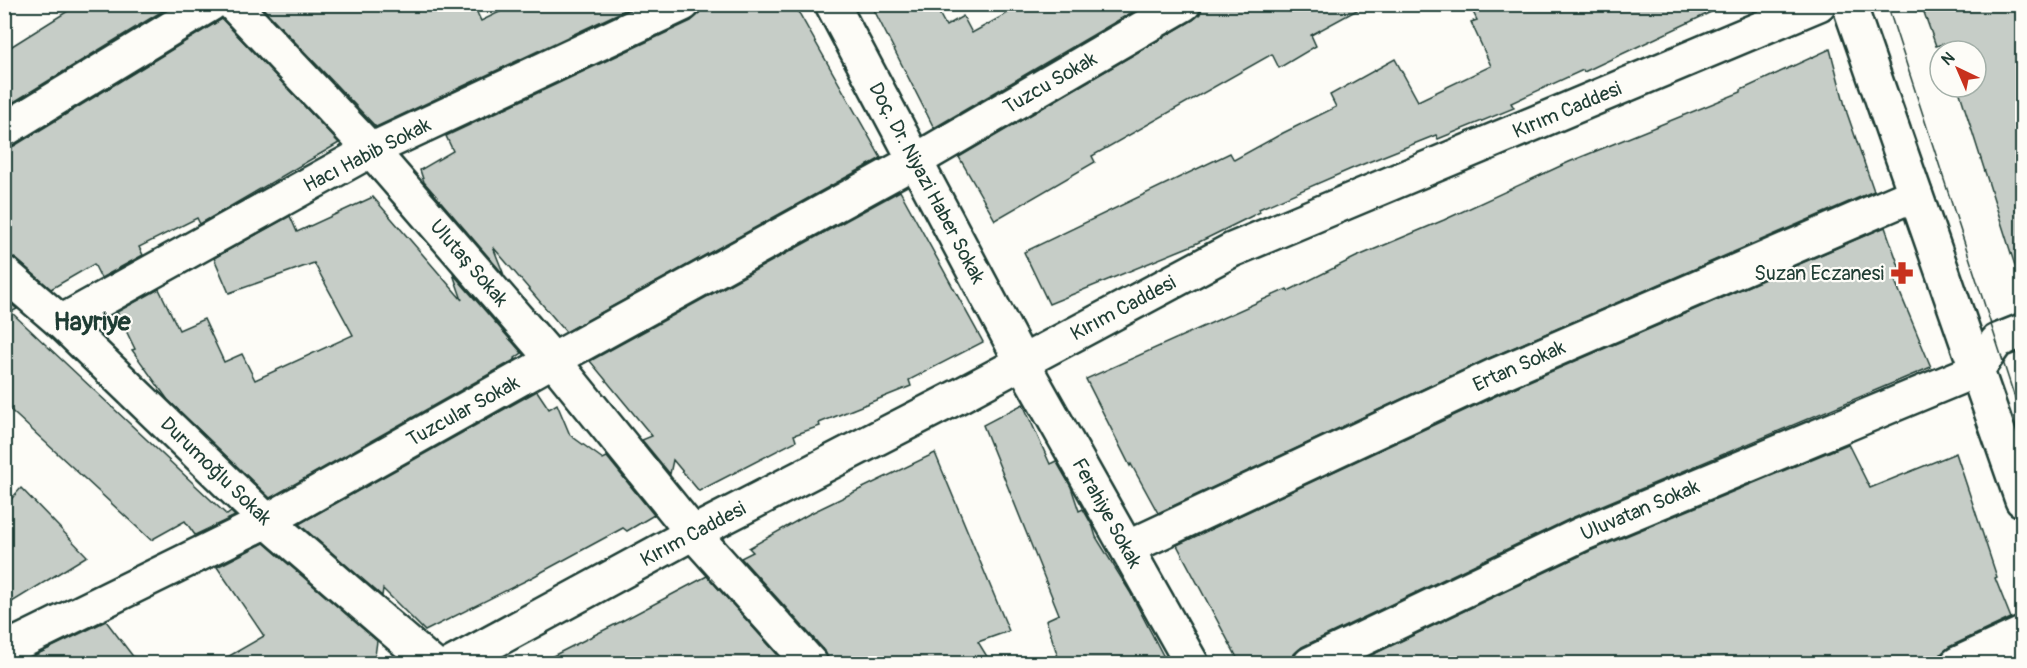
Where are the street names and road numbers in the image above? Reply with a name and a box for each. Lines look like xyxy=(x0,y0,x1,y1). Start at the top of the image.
street label: Tuzcu Sokak xyxy=(999,46,1102,120)
street label: Kırım Caddesi xyxy=(1509,76,1625,144)
street label: Doç. Dr. Niyazi Haber Sokak xyxy=(863,78,991,288)
street label: Hacı Habib Sokak xyxy=(299,112,436,198)
street label: Ulutaş Sokak xyxy=(424,214,514,312)
street label: Kırım Caddesi xyxy=(1066,270,1180,346)
street label: Ertan Sokak xyxy=(1469,334,1570,397)
street label: Tuzcular Sokak xyxy=(402,369,524,452)
street label: Durumoğlu Sokak xyxy=(155,412,277,531)
street label: Ferahiye Sokak xyxy=(1067,454,1148,573)
street label: Uluvatan Sokak xyxy=(1577,474,1704,546)
street label: Kırım Caddesi xyxy=(636,496,750,572)

